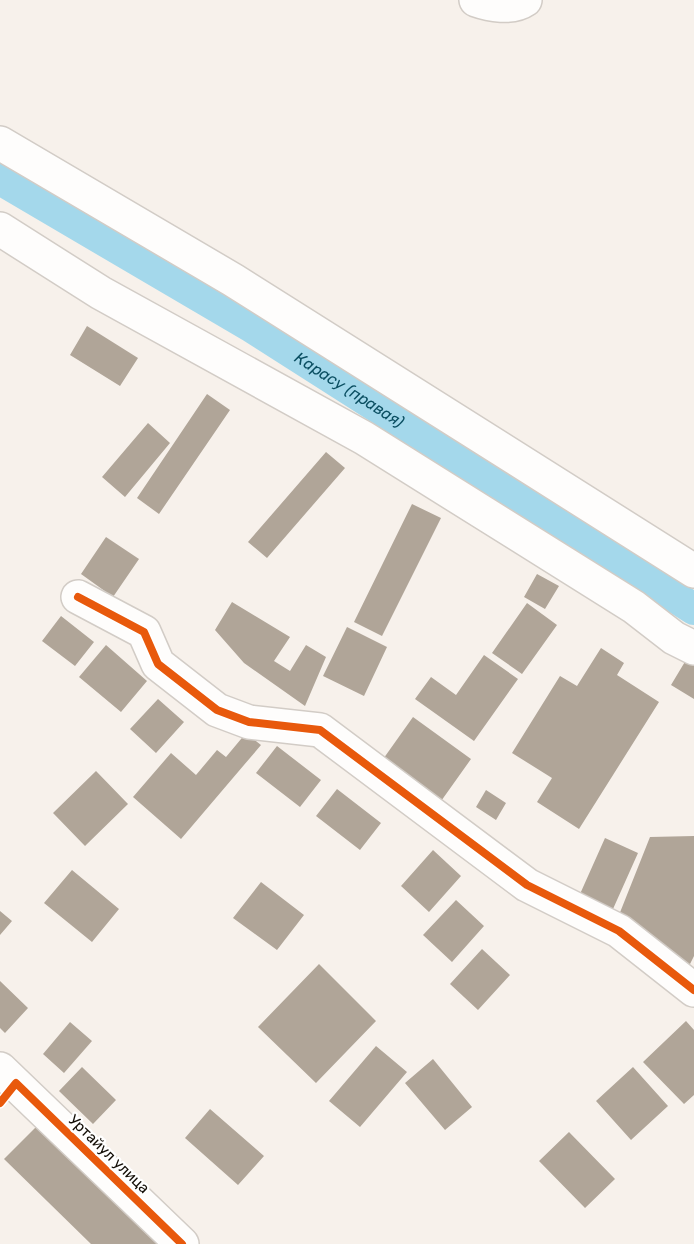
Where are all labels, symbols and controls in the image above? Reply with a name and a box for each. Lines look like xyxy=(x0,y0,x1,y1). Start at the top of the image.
water label: Карасу (правая) xyxy=(291,347,408,431)
street label: Уртайул улица xyxy=(65,1111,153,1197)

